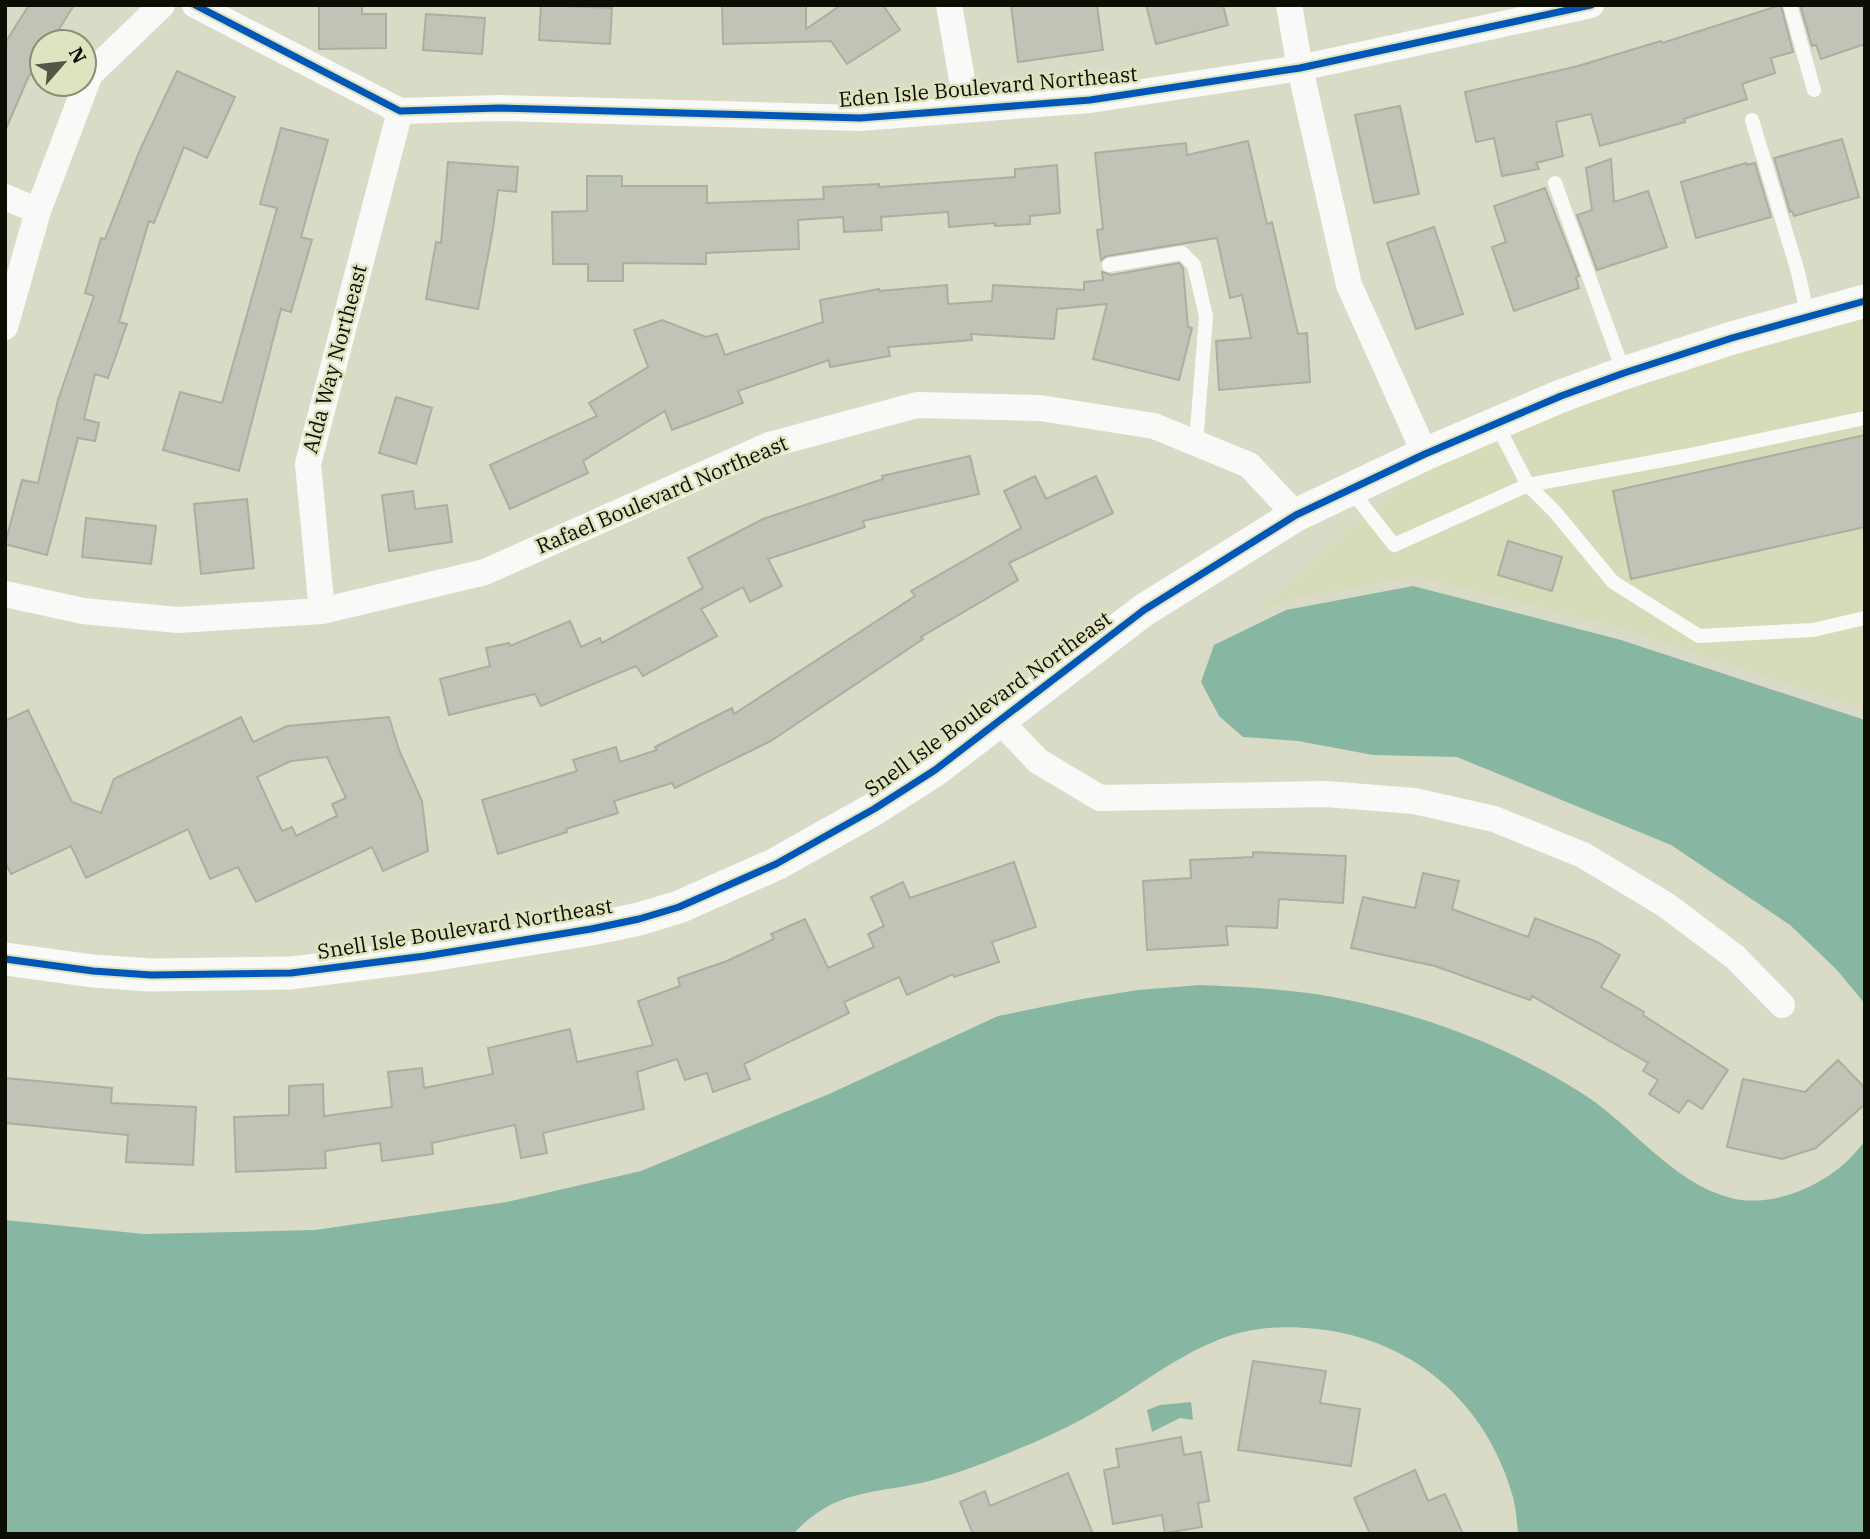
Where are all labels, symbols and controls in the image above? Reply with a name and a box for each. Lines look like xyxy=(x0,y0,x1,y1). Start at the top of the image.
north arrow xyxy=(28,28,98,98)
text: N xyxy=(64,43,92,67)
street label: Eden Isle Boulevard Northeast xyxy=(837,59,1139,113)
street label: Alda Way Northeast xyxy=(295,261,373,456)
street label: Rafael Boulevard Northeast xyxy=(531,428,792,560)
street label: Snell Isle Boulevard Northeast xyxy=(858,604,1117,802)
street label: Snell Isle Boulevard Northeast xyxy=(315,891,615,965)

